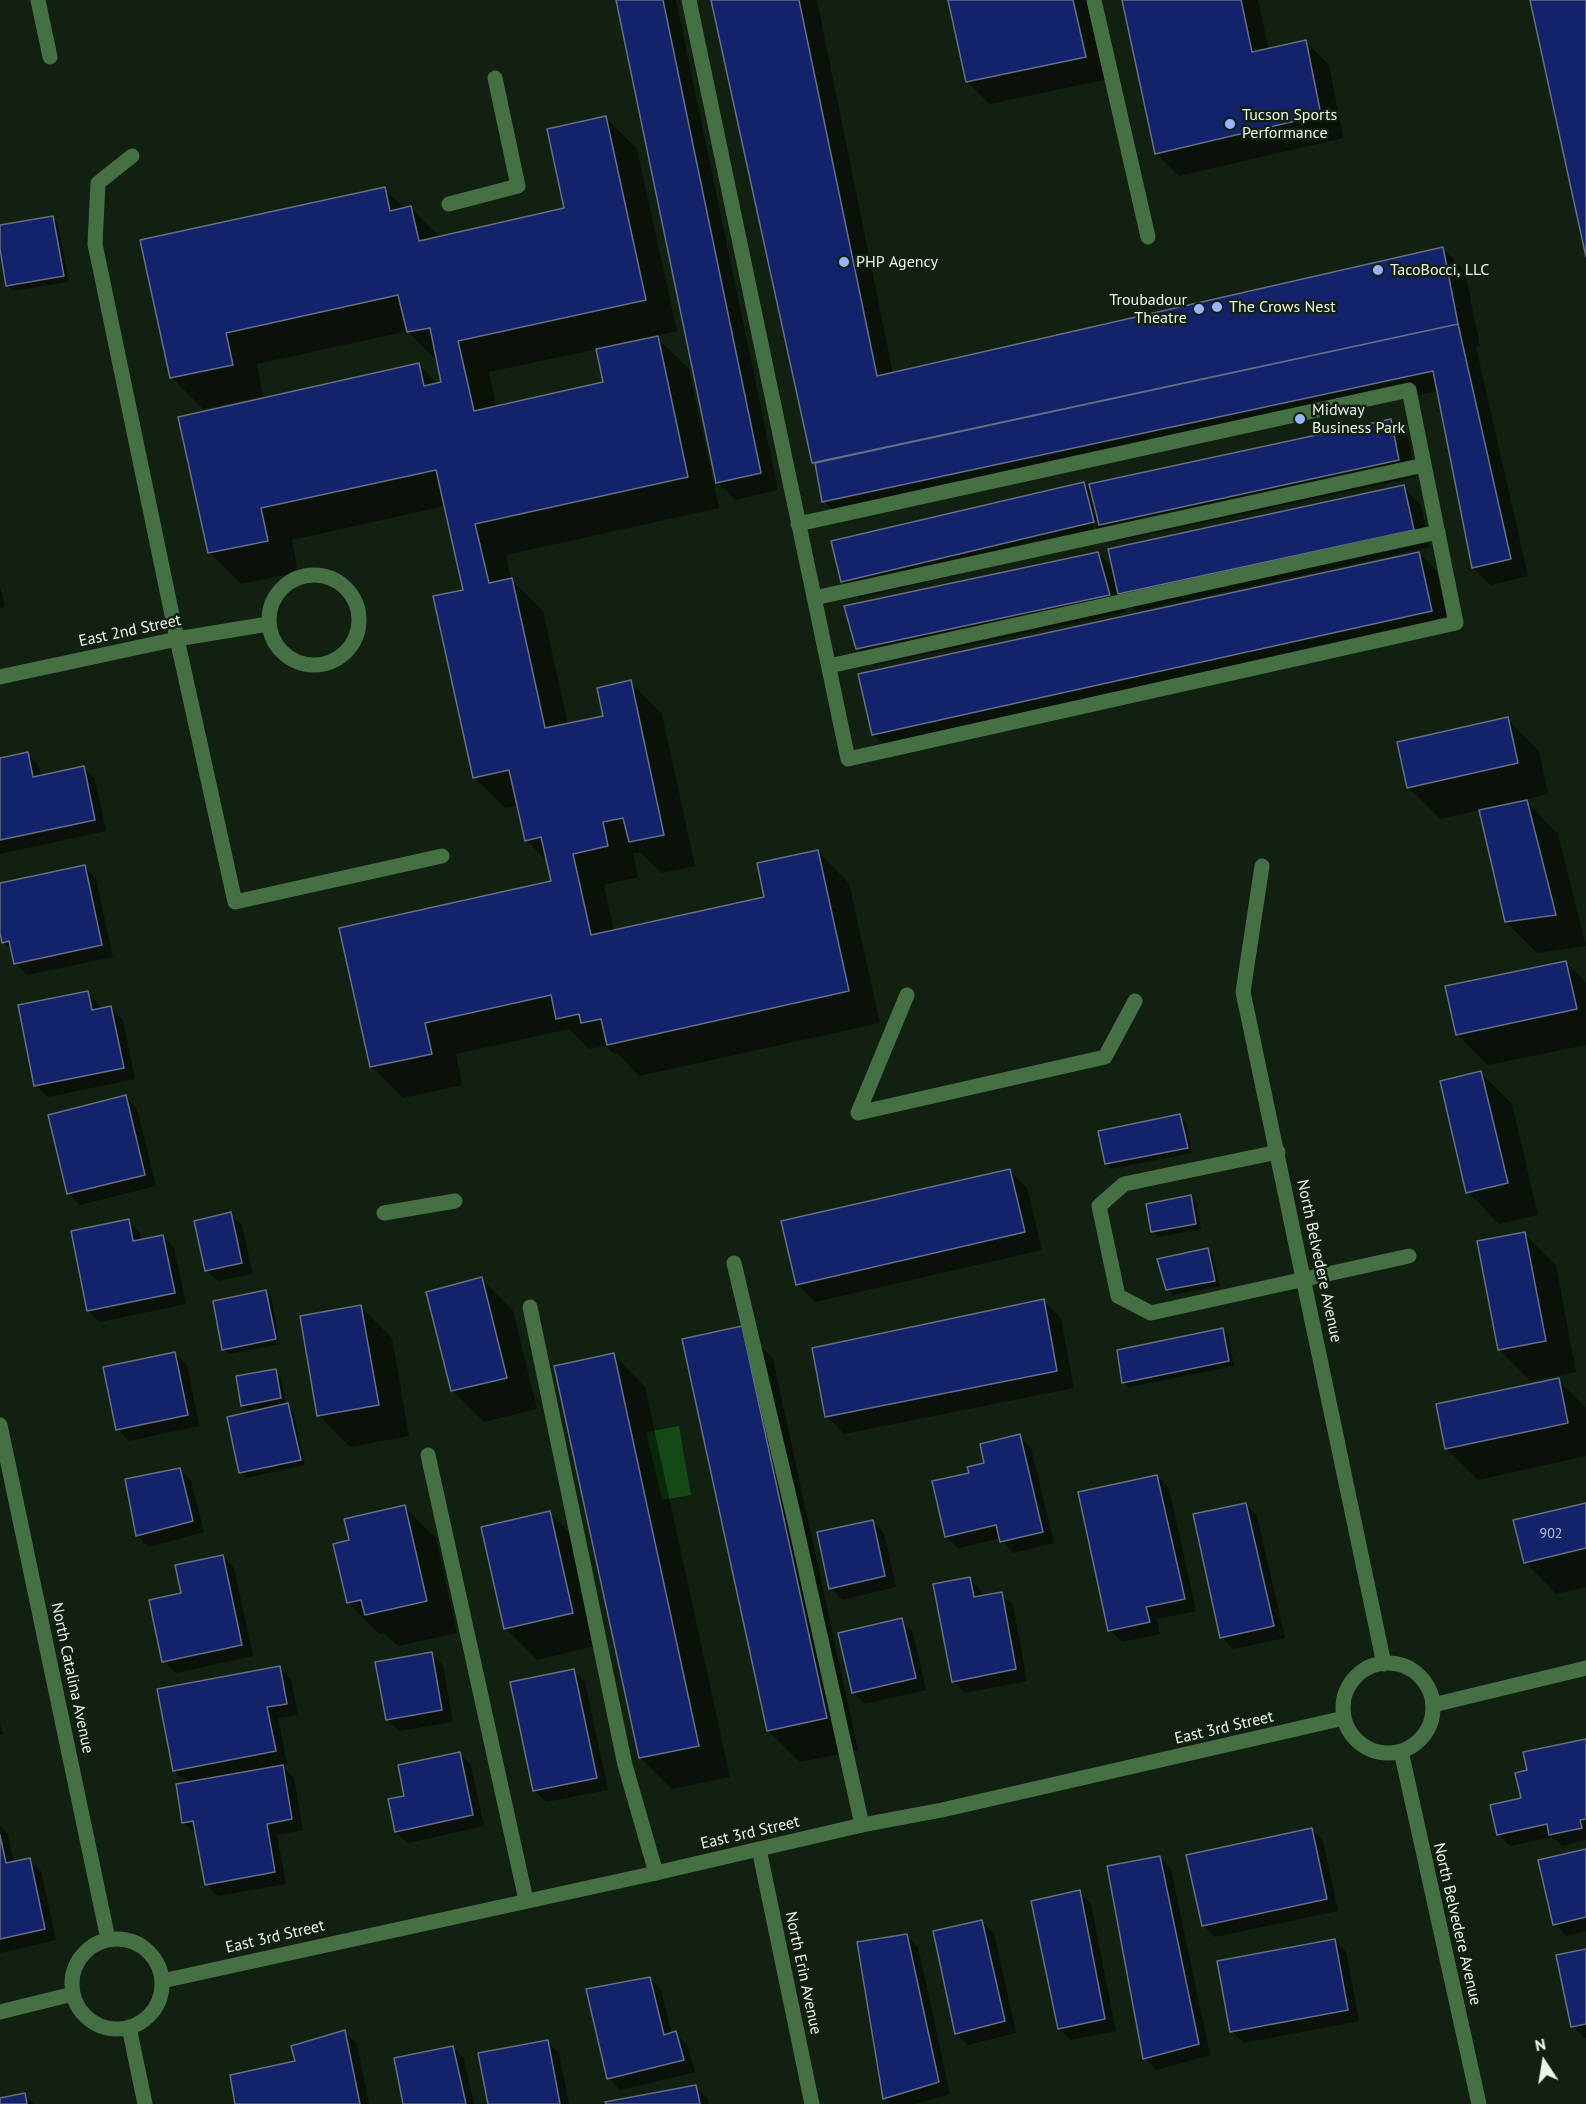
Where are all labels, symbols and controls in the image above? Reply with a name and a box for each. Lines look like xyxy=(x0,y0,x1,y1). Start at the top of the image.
place label: Tucson Sports Performance xyxy=(1242,105,1337,143)
marker: Tucson Sports Performance xyxy=(1223,117,1237,131)
place label: PHP Agency xyxy=(856,252,938,272)
marker: PHP Agency xyxy=(837,255,851,269)
place label: TacoBocci, LLC xyxy=(1390,260,1489,280)
marker: TacoBocci, LLC xyxy=(1371,263,1385,277)
place label: Troubadour Theatre xyxy=(1109,290,1187,328)
place label: The Crows Nest xyxy=(1229,297,1336,317)
marker: The Crows Nest xyxy=(1210,300,1224,314)
marker: Troubadour Theatre xyxy=(1192,302,1206,316)
place label: Midway Business Park xyxy=(1312,400,1405,438)
marker: Midway Business Park xyxy=(1293,412,1307,426)
street label: East 2nd Street xyxy=(77,611,183,651)
street label: North Belvedere Avenue xyxy=(1292,1178,1346,1344)
house number: 902 xyxy=(1540,1526,1562,1542)
street label: North Catalina Avenue xyxy=(47,1601,97,1755)
street label: East 3rd Street xyxy=(1173,1707,1275,1749)
street label: East 3rd Street xyxy=(699,1812,801,1854)
street label: North Belvedere Avenue xyxy=(1429,1841,1485,2007)
street label: North Erin Avenue xyxy=(781,1910,825,2036)
street label: East 3rd Street xyxy=(224,1916,326,1958)
north arrow xyxy=(1514,2032,1574,2092)
text: N xyxy=(1533,2034,1547,2055)

